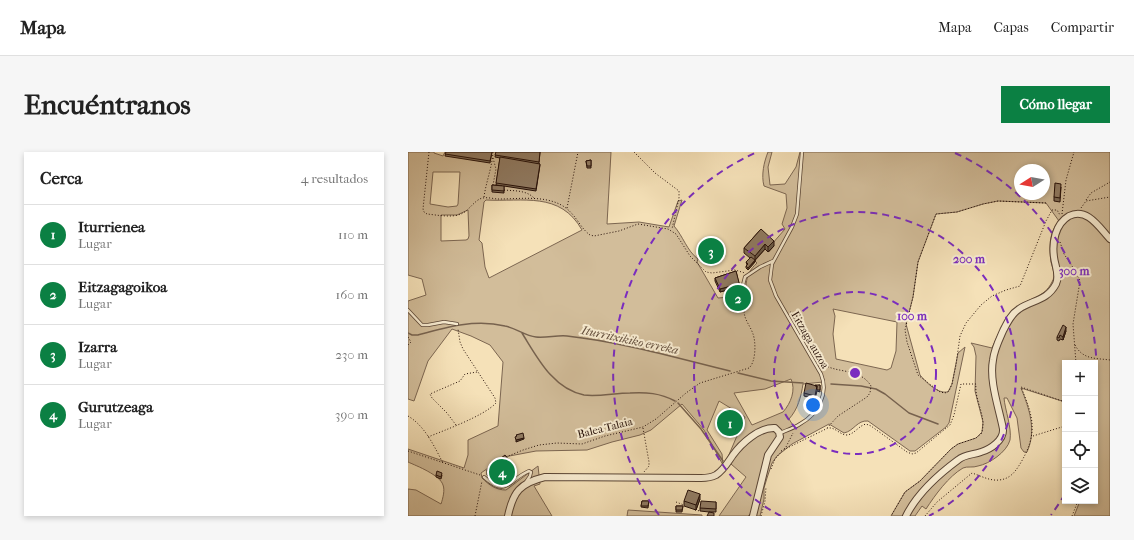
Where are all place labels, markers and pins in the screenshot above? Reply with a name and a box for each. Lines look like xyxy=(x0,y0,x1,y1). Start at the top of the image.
pin: 3 xyxy=(698,236,724,266)
pin: 2 xyxy=(725,283,751,313)
centre of rings xyxy=(848,366,862,380)
pin: 1 xyxy=(717,408,743,438)
pin: 4 xyxy=(489,457,515,487)

